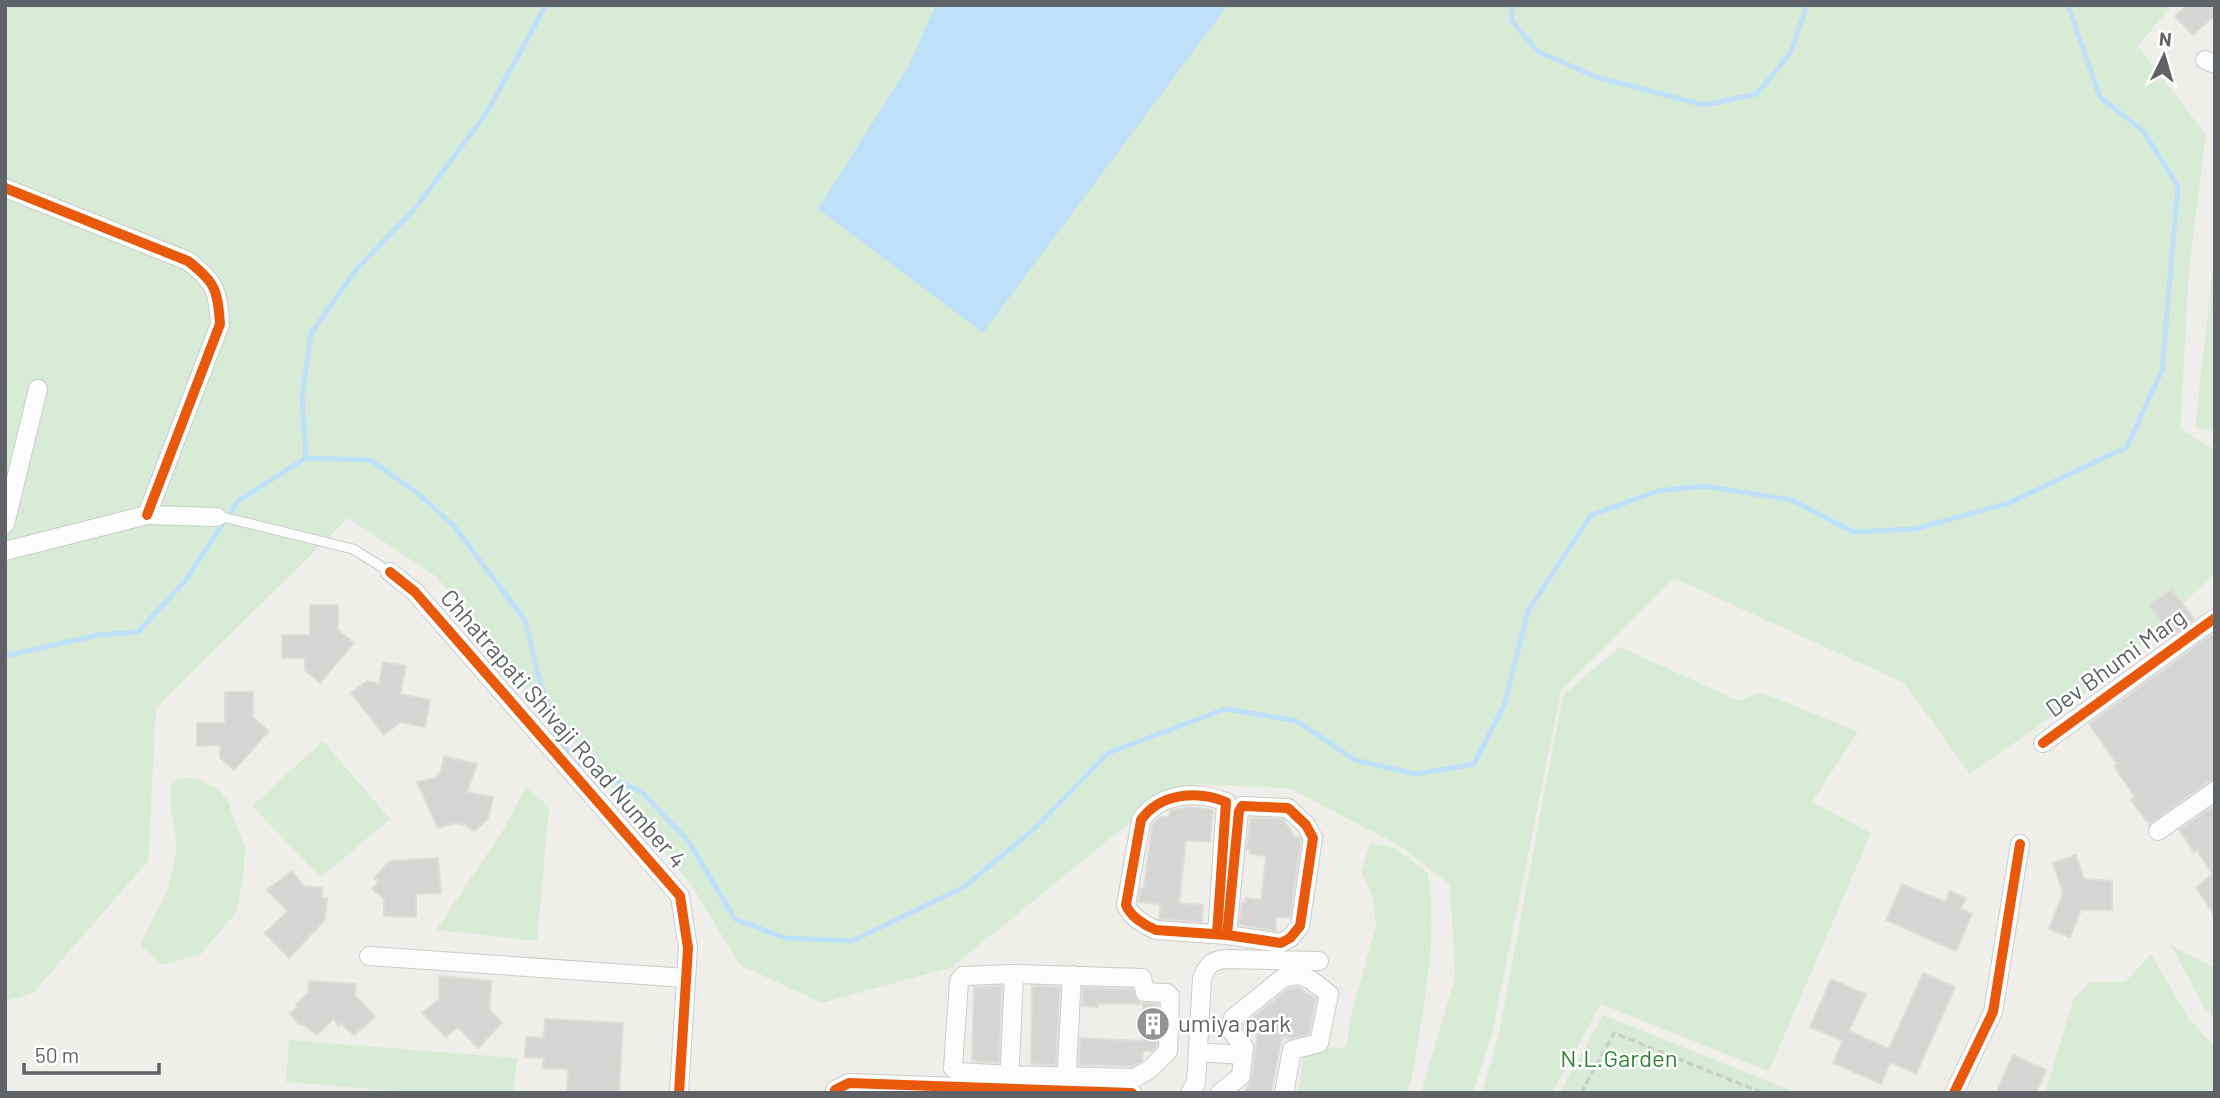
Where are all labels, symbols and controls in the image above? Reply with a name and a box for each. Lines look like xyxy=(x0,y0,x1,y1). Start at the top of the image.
north arrow xyxy=(2129,21,2199,91)
text: N xyxy=(2158,27,2173,51)
street label: Chhatrapati Shivaji Road Number 4 xyxy=(435,583,693,873)
street label: Dev Bhumi Marg xyxy=(2040,601,2191,722)
building icon: umiya park xyxy=(1134,1005,1172,1043)
place label: umiya park xyxy=(1178,1008,1291,1037)
scale bar xyxy=(24,1032,159,1076)
text: 50 m xyxy=(35,1042,79,1067)
park label: N.L.Garden xyxy=(1560,1043,1678,1072)

